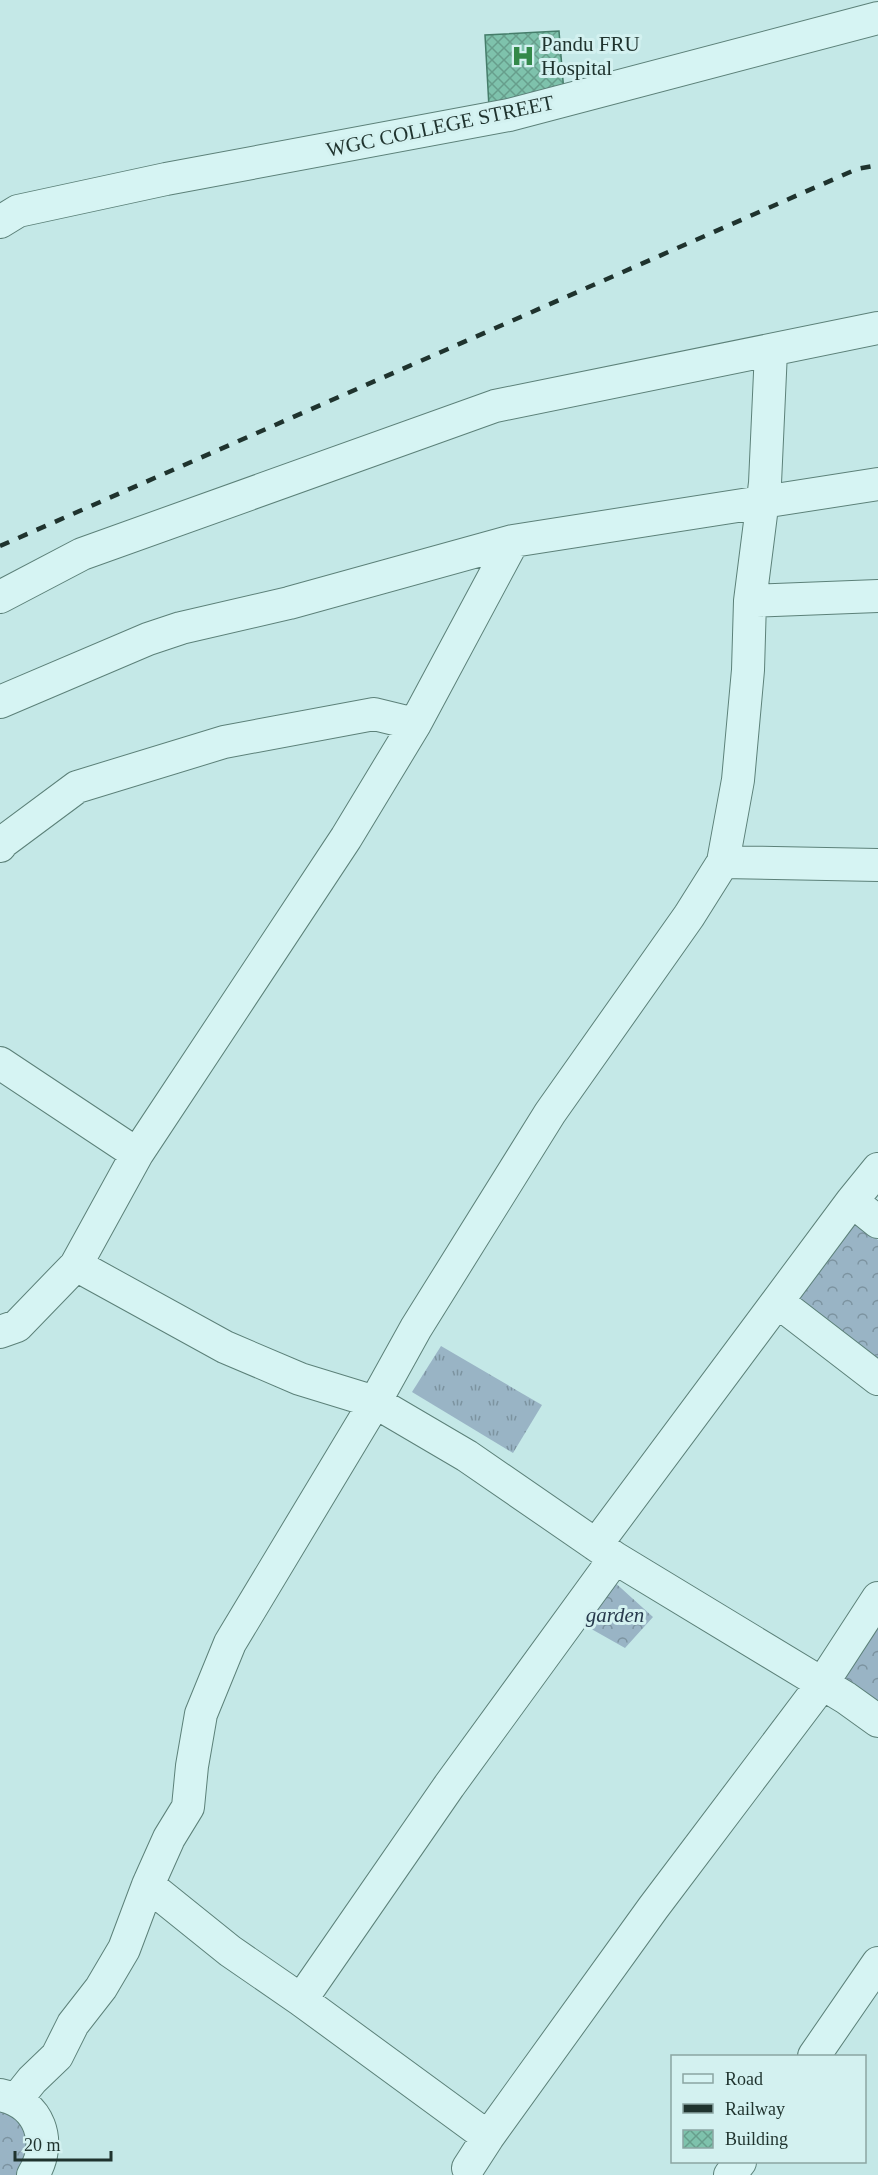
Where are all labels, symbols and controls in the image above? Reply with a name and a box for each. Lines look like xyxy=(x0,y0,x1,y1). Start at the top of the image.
place label: Pandu FRU Hospital xyxy=(541,32,640,80)
hospital icon: Pandu FRU Hospital xyxy=(510,43,536,69)
street label: WGC COLLEGE STREET xyxy=(324,90,556,162)
park label: garden xyxy=(586,1603,644,1627)
legend xyxy=(671,2055,866,2163)
text: Road xyxy=(725,2069,763,2089)
text: Railway xyxy=(725,2099,785,2119)
scale bar xyxy=(15,2124,111,2162)
text: Building xyxy=(725,2129,788,2149)
text: 20 m xyxy=(24,2135,61,2155)

